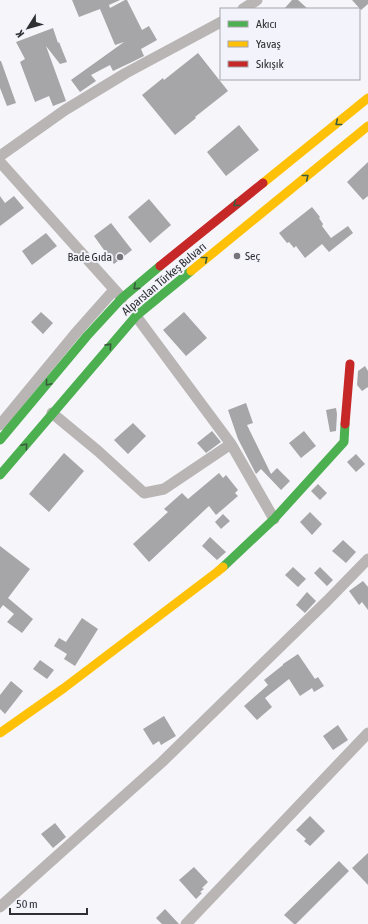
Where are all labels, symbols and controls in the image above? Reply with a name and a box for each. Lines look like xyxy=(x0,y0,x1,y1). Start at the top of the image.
north arrow xyxy=(8,8,48,48)
legend xyxy=(220,8,360,80)
text: Akıcı xyxy=(256,17,277,31)
text: K xyxy=(13,28,26,40)
text: Yavaş xyxy=(256,37,281,51)
text: Sıkışık xyxy=(256,57,284,71)
one-way arrow xyxy=(335,118,342,125)
one-way arrow xyxy=(301,174,308,181)
one-way arrow xyxy=(234,200,241,207)
street label: Alparslan Türkeş Bulvarı xyxy=(119,240,209,318)
place label: Seç xyxy=(245,249,260,263)
place label: Bade Gıda xyxy=(68,250,112,264)
marker: Seç xyxy=(232,251,242,261)
marker: Bade Gıda xyxy=(115,252,125,262)
one-way arrow xyxy=(201,257,208,264)
one-way arrow xyxy=(133,282,140,289)
one-way arrow xyxy=(104,344,111,351)
one-way arrow xyxy=(46,378,53,385)
one-way arrow xyxy=(21,443,28,450)
scale bar xyxy=(10,890,87,916)
text: 50 m xyxy=(16,897,38,911)

